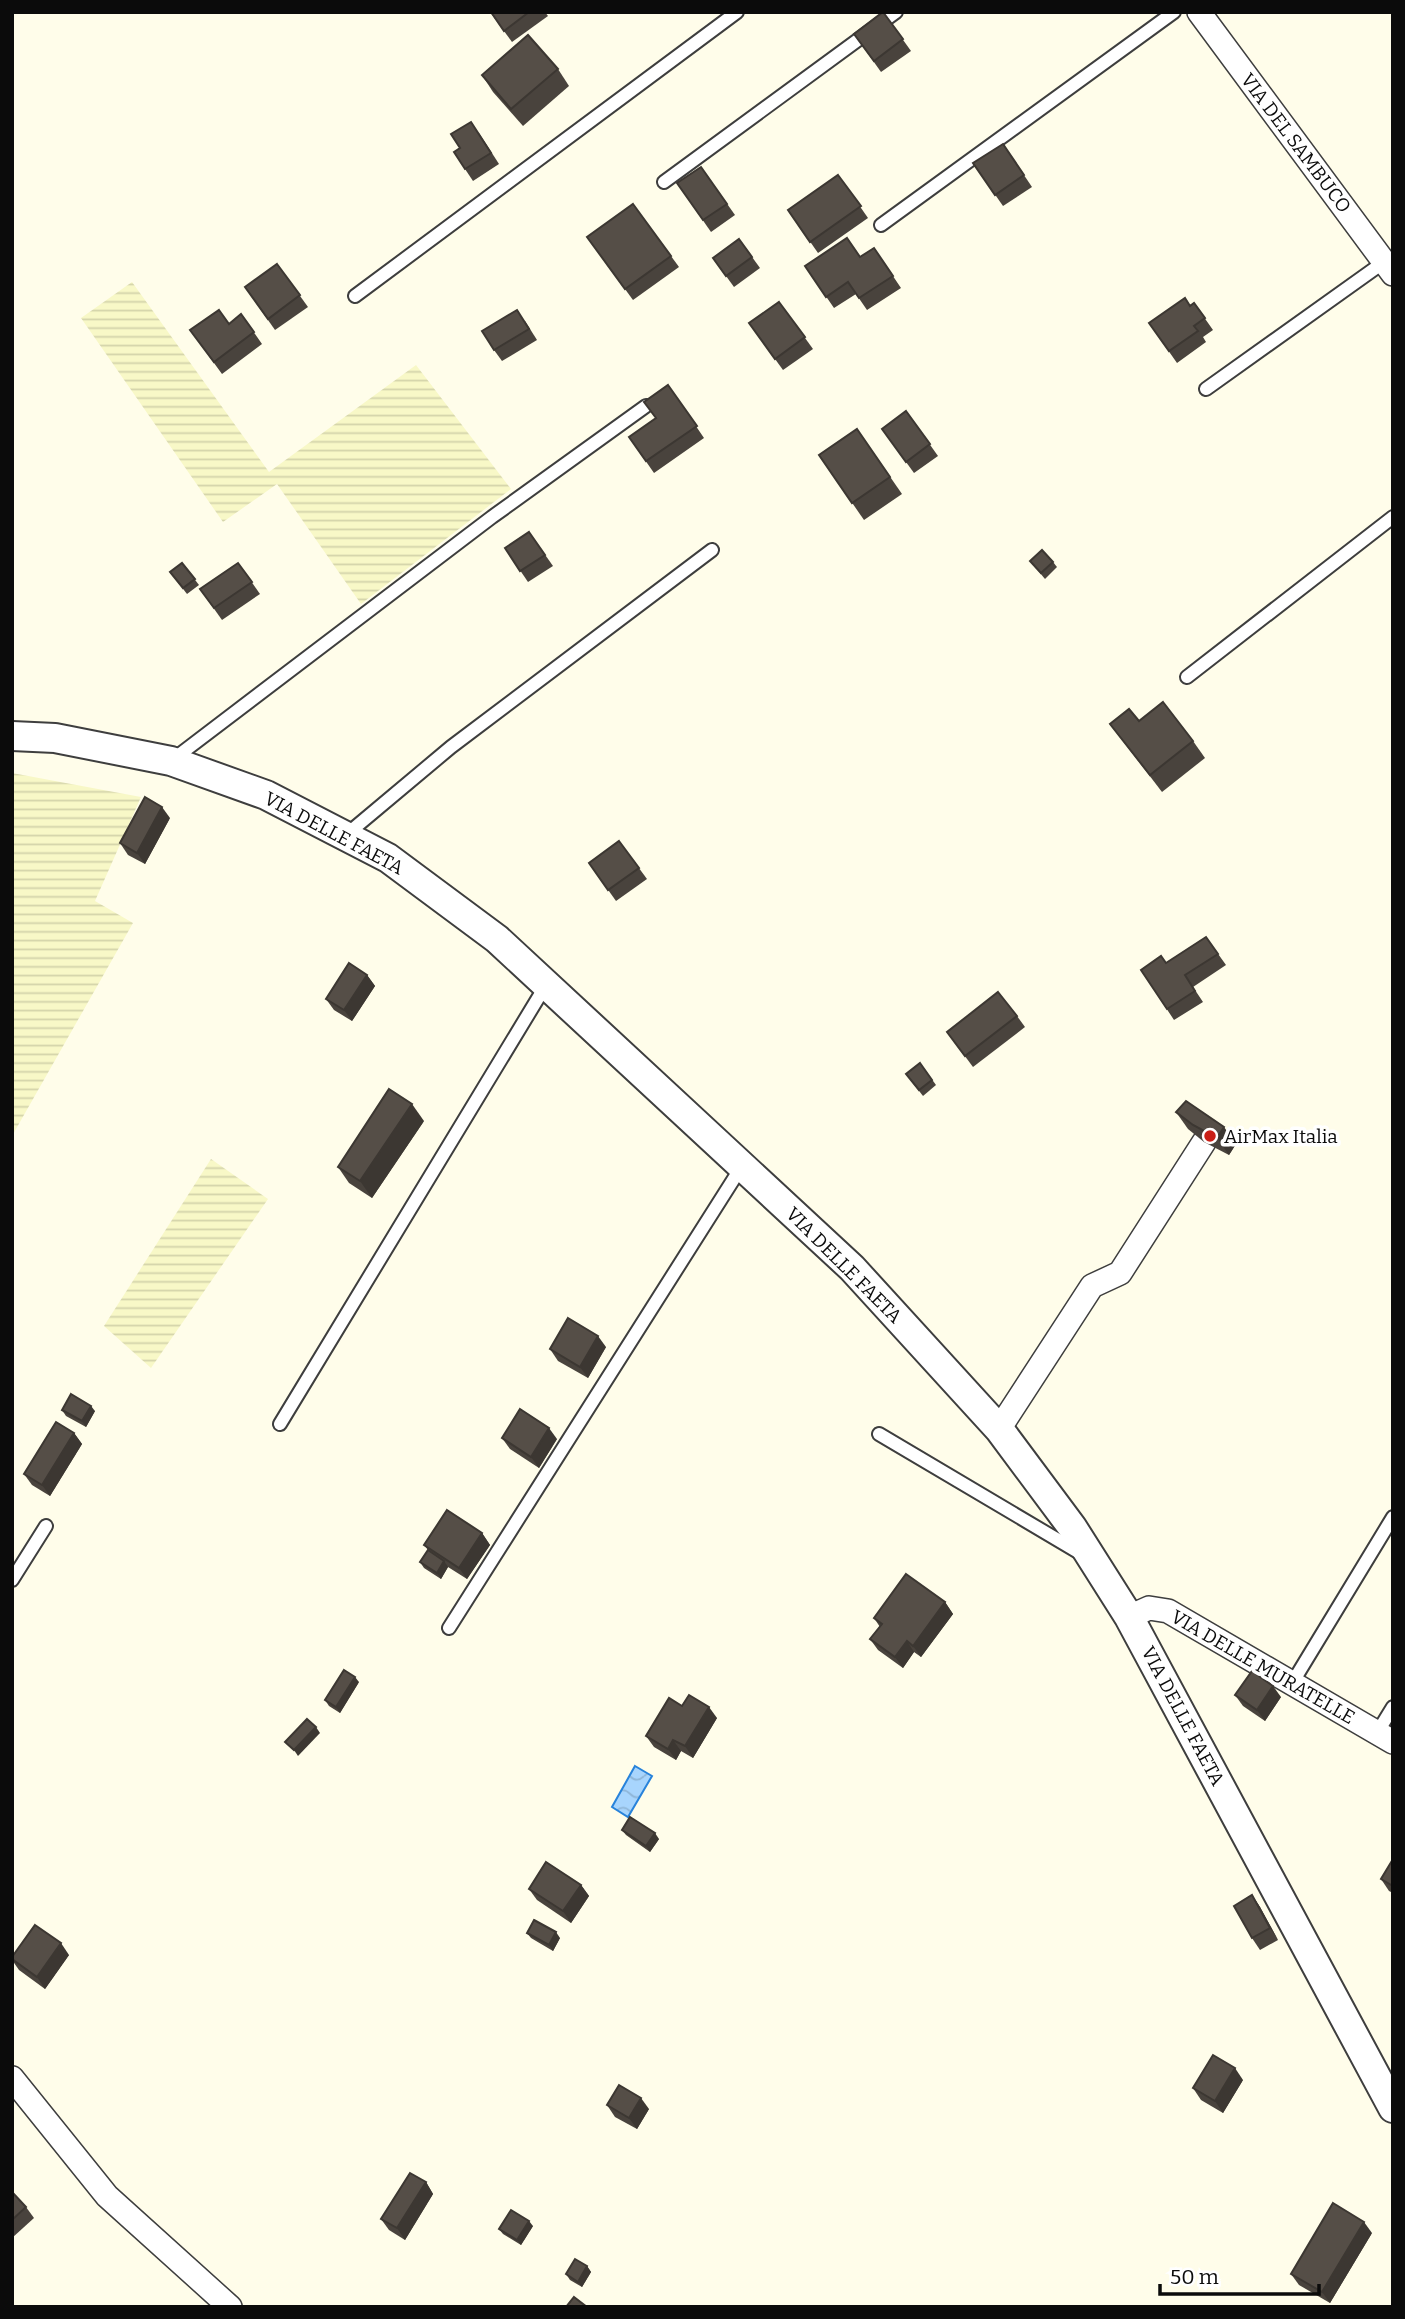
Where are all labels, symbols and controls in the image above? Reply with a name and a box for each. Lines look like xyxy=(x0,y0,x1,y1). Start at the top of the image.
street label: VIA DEL SAMBUCO xyxy=(1236,69,1356,217)
street label: VIA DELLE FAETA xyxy=(260,787,408,880)
place label: AirMax Italia xyxy=(1224,1125,1338,1148)
marker: AirMax Italia xyxy=(1202,1128,1218,1144)
street label: VIA DELLE FAETA xyxy=(781,1202,907,1328)
street label: VIA DELLE MURATELLE xyxy=(1167,1605,1359,1729)
street label: VIA DELLE FAETA xyxy=(1137,1642,1230,1790)
scale bar xyxy=(1160,2252,1319,2296)
text: 50 m xyxy=(1170,2264,1219,2290)

